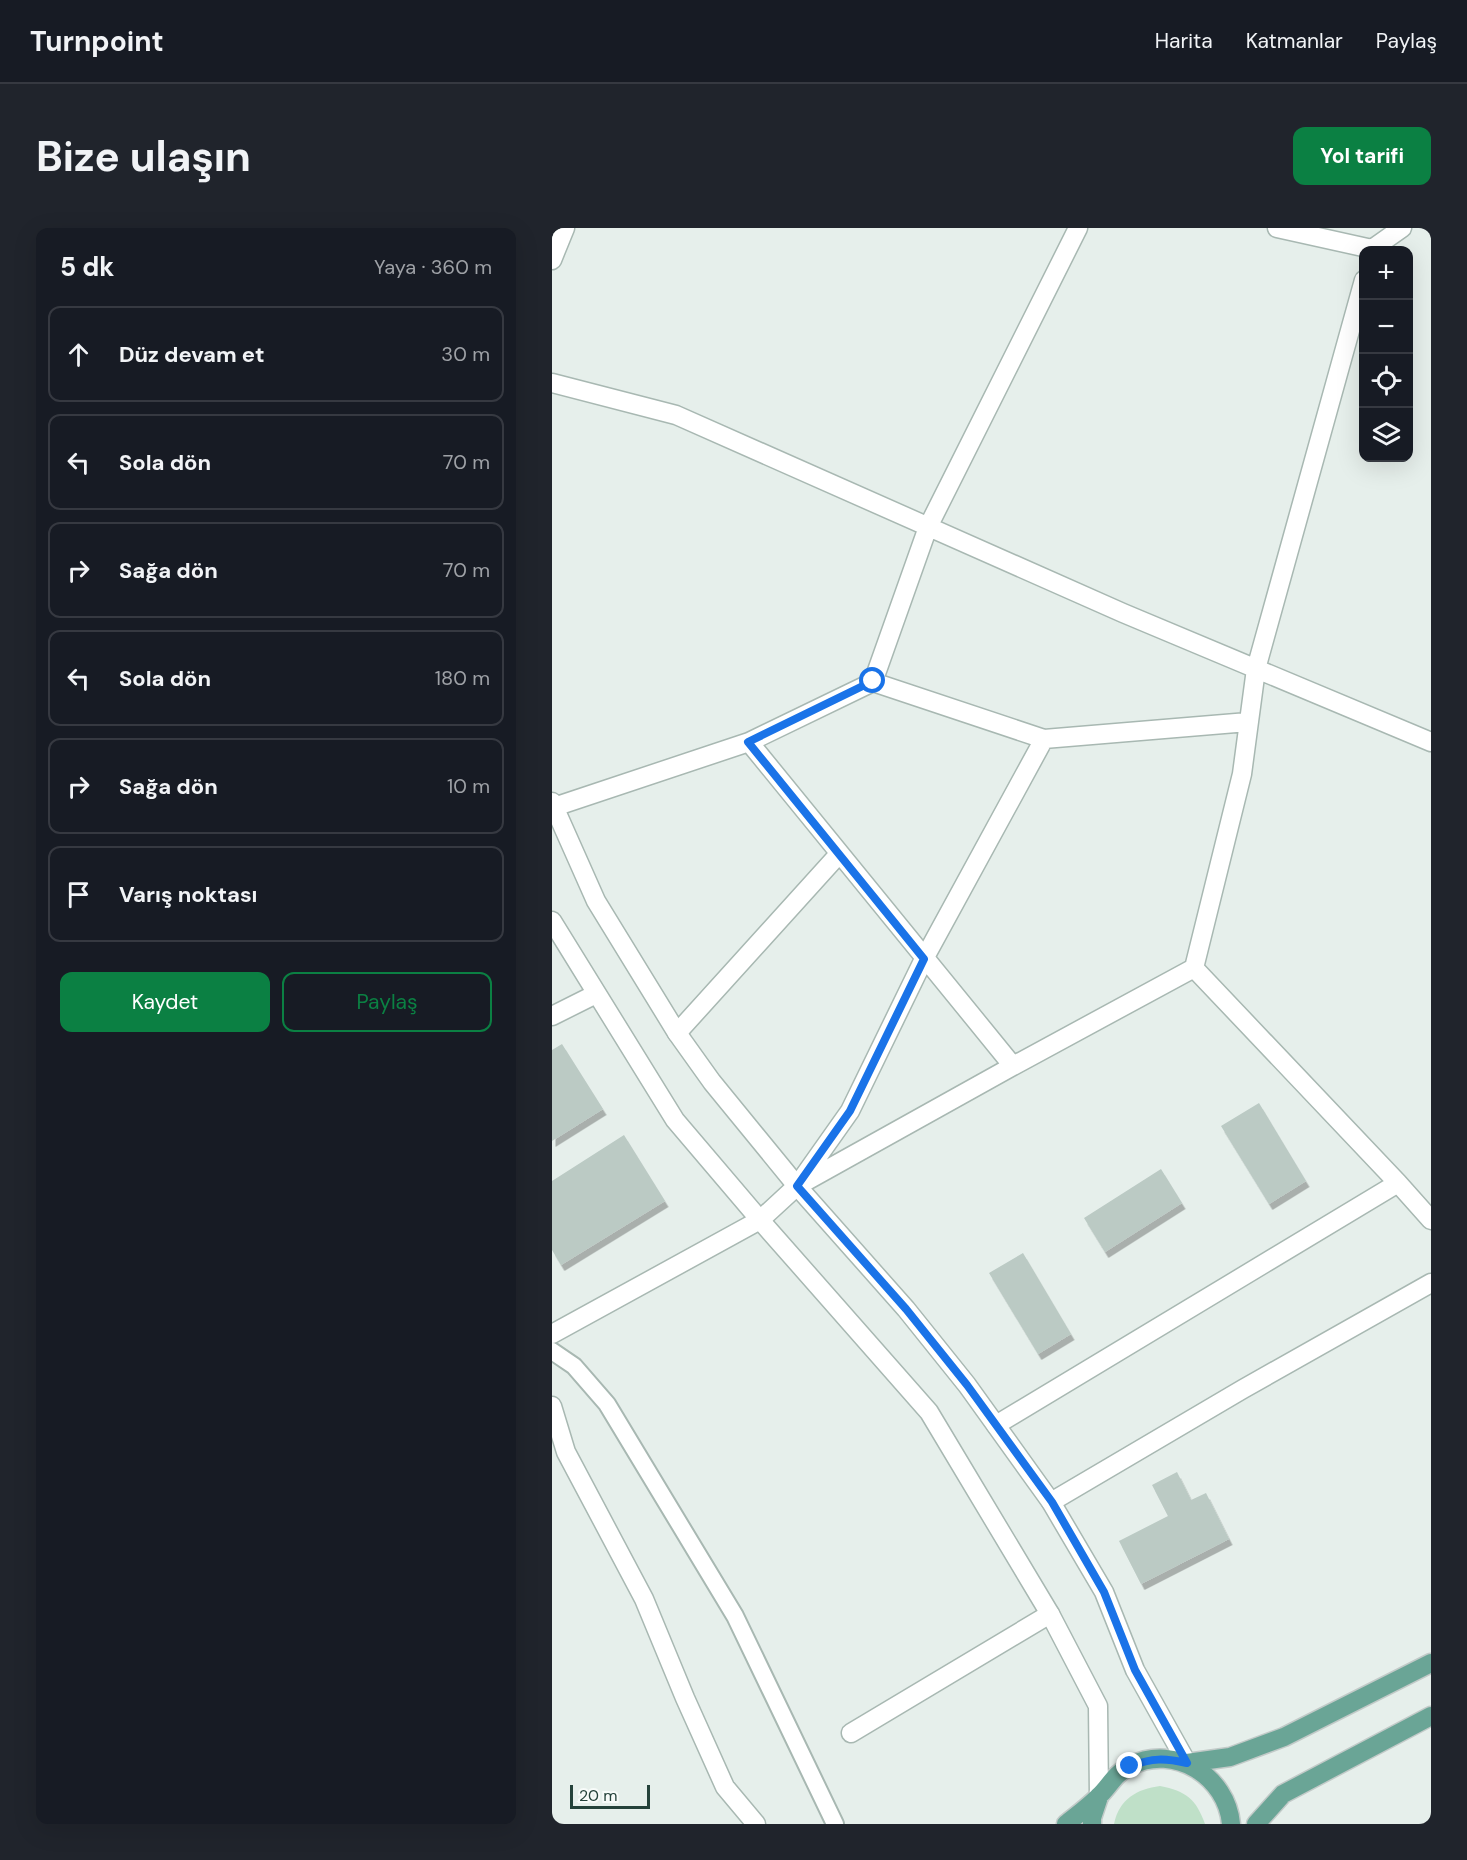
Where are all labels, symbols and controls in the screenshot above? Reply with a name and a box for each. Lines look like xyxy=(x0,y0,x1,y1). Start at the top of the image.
text: Turnpoint xyxy=(30,23,164,60)
text: Harita xyxy=(1155,27,1213,55)
text: Katmanlar xyxy=(1246,27,1343,55)
text: Paylaş xyxy=(1376,27,1437,55)
button: Yol tarifi xyxy=(1293,127,1431,185)
text: Bize ulaşın xyxy=(36,129,251,184)
map controls xyxy=(1359,246,1413,462)
button: + xyxy=(1359,246,1413,300)
text: 5 dk xyxy=(60,250,114,284)
text: Yaya · 360 m xyxy=(374,254,492,280)
button: − xyxy=(1359,300,1413,354)
icon: ahead xyxy=(62,338,95,371)
text: Düz devam et xyxy=(119,340,264,369)
text: 30 m xyxy=(441,341,490,367)
button: locate xyxy=(1359,354,1413,408)
button: layers xyxy=(1359,408,1413,462)
icon: left xyxy=(62,446,95,479)
text: Sola dön xyxy=(119,448,211,477)
text: 70 m xyxy=(443,449,490,475)
icon: right xyxy=(62,554,95,587)
text: Sağa dön xyxy=(119,556,218,585)
text: 70 m xyxy=(443,557,490,583)
icon: left xyxy=(62,662,95,695)
text: Sola dön xyxy=(119,664,211,693)
text: 180 m xyxy=(435,665,490,691)
route start xyxy=(859,667,885,693)
icon: right xyxy=(62,770,95,803)
text: Sağa dön xyxy=(119,772,218,801)
text: 10 m xyxy=(447,773,490,799)
icon: arrive xyxy=(62,878,95,911)
text: Varış noktası xyxy=(119,880,257,909)
button: Kaydet xyxy=(60,972,270,1032)
button: Paylaş xyxy=(282,972,492,1032)
route end xyxy=(1116,1752,1142,1778)
scale bar xyxy=(570,1782,650,1810)
text: 20 m xyxy=(579,1785,618,1806)

